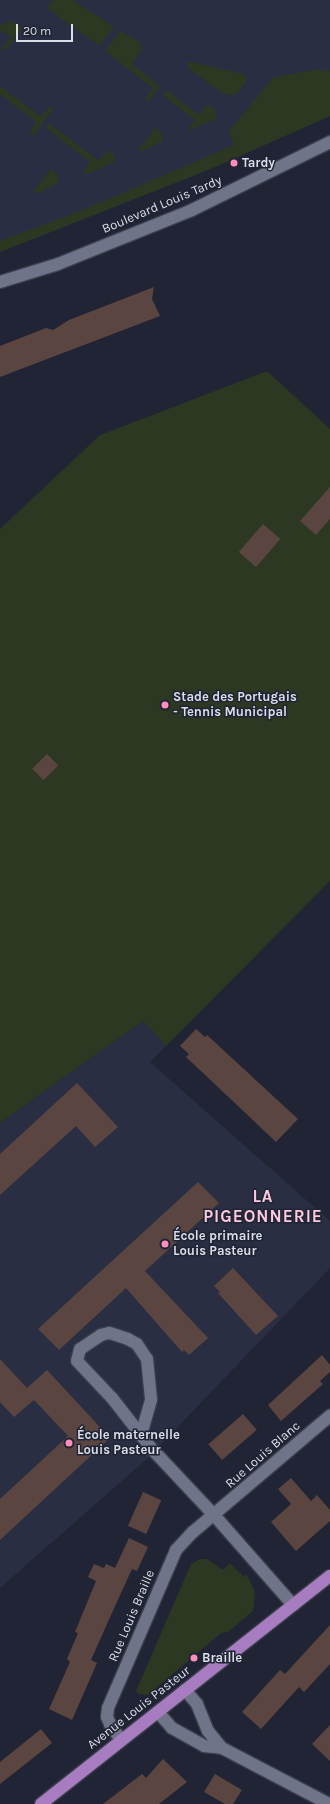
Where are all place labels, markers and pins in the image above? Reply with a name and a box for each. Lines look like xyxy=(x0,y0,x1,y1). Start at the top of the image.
place label: Tardy xyxy=(242,155,275,171)
marker: Tardy xyxy=(229,158,239,168)
place label: Stade des Portugais - Tennis Municipal xyxy=(173,690,297,721)
marker: Stade des Portugais - Tennis Municipal xyxy=(160,700,170,710)
place label: École primaire Louis Pasteur xyxy=(173,1229,262,1260)
marker: École primaire Louis Pasteur xyxy=(160,1239,170,1249)
place label: École maternelle Louis Pasteur xyxy=(77,1428,180,1459)
marker: École maternelle Louis Pasteur xyxy=(64,1438,74,1448)
place label: Braille xyxy=(202,1650,242,1666)
marker: Braille xyxy=(189,1653,199,1663)

